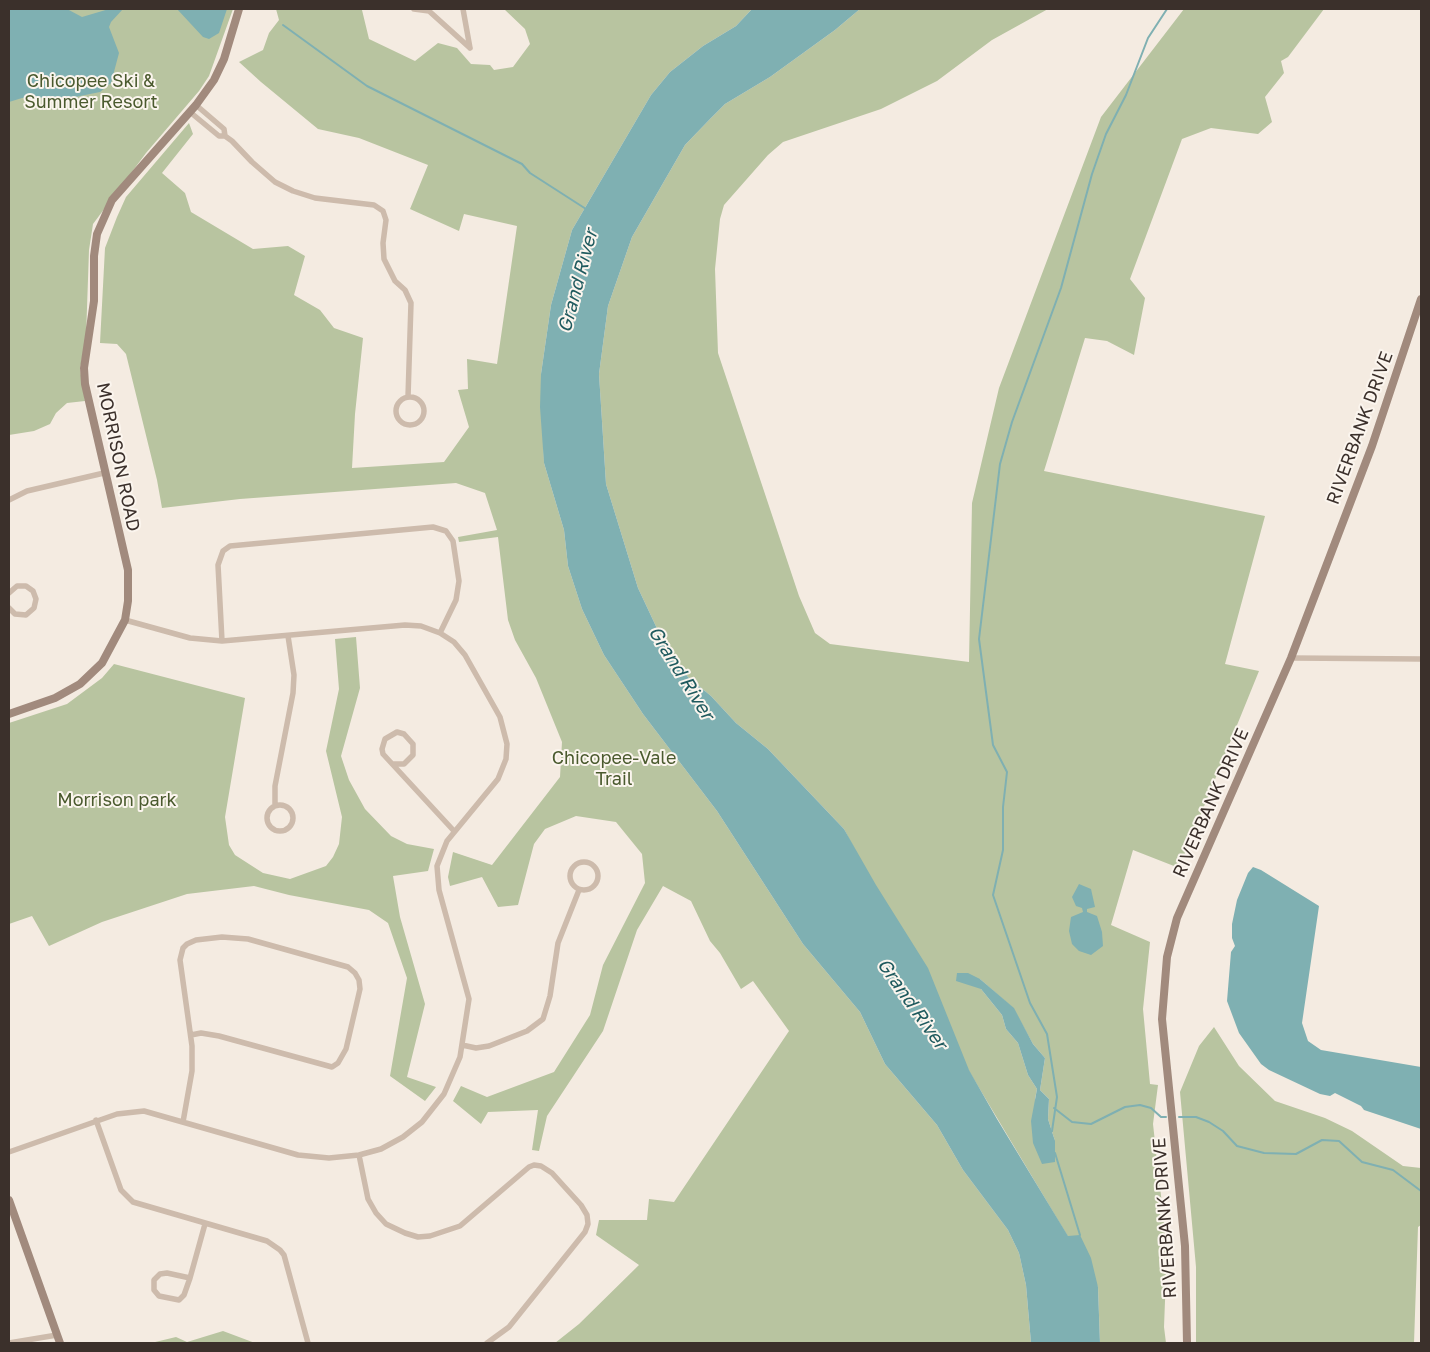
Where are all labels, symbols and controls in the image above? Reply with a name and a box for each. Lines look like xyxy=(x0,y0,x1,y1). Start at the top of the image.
park label: Chicopee Ski & Summer Resort xyxy=(24,70,158,112)
water label: Grand River xyxy=(553,227,603,335)
street label: RIVERBANK DRIVE xyxy=(1322,349,1398,507)
street label: MORRISON ROAD xyxy=(92,381,144,533)
water label: Grand River xyxy=(643,622,719,724)
street label: RIVERBANK DRIVE xyxy=(1168,725,1254,881)
park label: Chicopee-Vale Trail xyxy=(552,747,676,790)
park label: Morrison park xyxy=(57,789,177,811)
water label: Grand River xyxy=(872,954,952,1054)
street label: RIVERBANK DRIVE xyxy=(1149,1137,1181,1299)

